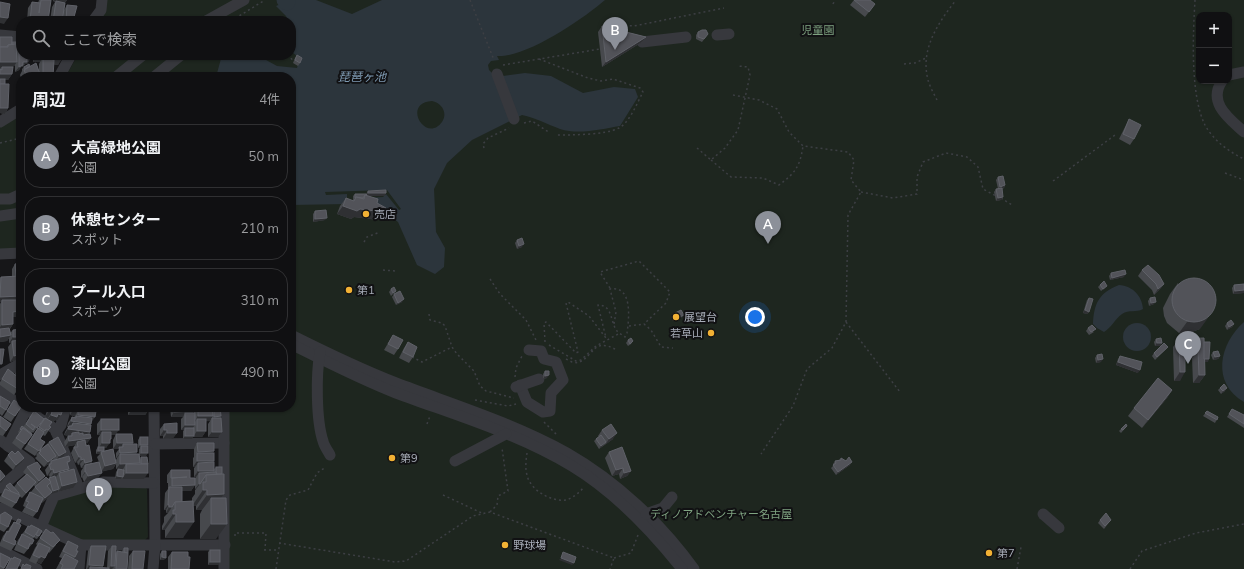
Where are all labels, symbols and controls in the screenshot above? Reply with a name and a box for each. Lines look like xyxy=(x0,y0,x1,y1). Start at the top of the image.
map controls xyxy=(1196,12,1232,84)
button: + xyxy=(1196,12,1232,48)
search box xyxy=(16,16,296,60)
pin: B xyxy=(602,17,628,50)
park label: 児童園 xyxy=(802,23,835,37)
icon: search xyxy=(30,27,52,49)
text: ここで検索 xyxy=(62,30,137,49)
button: − xyxy=(1196,48,1232,84)
water label: 琵琶ヶ池 xyxy=(338,69,387,84)
text: 周辺 xyxy=(32,89,66,110)
text: 4件 xyxy=(259,91,280,107)
text: 大高緑地公園 xyxy=(71,138,161,157)
text: A xyxy=(41,148,51,164)
text: 50 m xyxy=(249,148,279,164)
text: 公園 xyxy=(71,159,97,175)
place label: 売店 xyxy=(374,207,396,221)
marker: 売店 xyxy=(361,209,371,219)
text: 休憩センター xyxy=(71,210,161,229)
pin: A xyxy=(755,211,781,244)
text: B xyxy=(42,220,50,236)
text: 210 m xyxy=(241,220,279,236)
text: スポット xyxy=(71,231,123,247)
text: プール入口 xyxy=(71,282,146,301)
place label: 第1 xyxy=(357,283,375,297)
marker: 第1 xyxy=(344,285,354,295)
text: C xyxy=(42,292,50,308)
text: 310 m xyxy=(241,292,279,308)
text: スポーツ xyxy=(71,303,123,319)
your location xyxy=(745,307,765,327)
place label: 展望台 xyxy=(684,310,717,324)
marker: 展望台 xyxy=(671,312,681,322)
place label: 若草山 xyxy=(670,326,703,340)
marker: 若草山 xyxy=(706,328,716,338)
pin: C xyxy=(1175,331,1201,364)
text: 漆山公園 xyxy=(71,354,131,373)
text: D xyxy=(41,364,51,380)
text: 490 m xyxy=(241,364,279,380)
text: 公園 xyxy=(71,375,97,391)
place label: 第9 xyxy=(400,451,418,465)
marker: 第9 xyxy=(387,453,397,463)
pin: D xyxy=(86,478,112,511)
park label: ディノアドベンチャー名古屋 xyxy=(650,507,792,521)
place label: 野球場 xyxy=(513,538,546,552)
marker: 野球場 xyxy=(500,540,510,550)
place label: 第7 xyxy=(997,546,1015,560)
marker: 第7 xyxy=(984,548,994,558)

